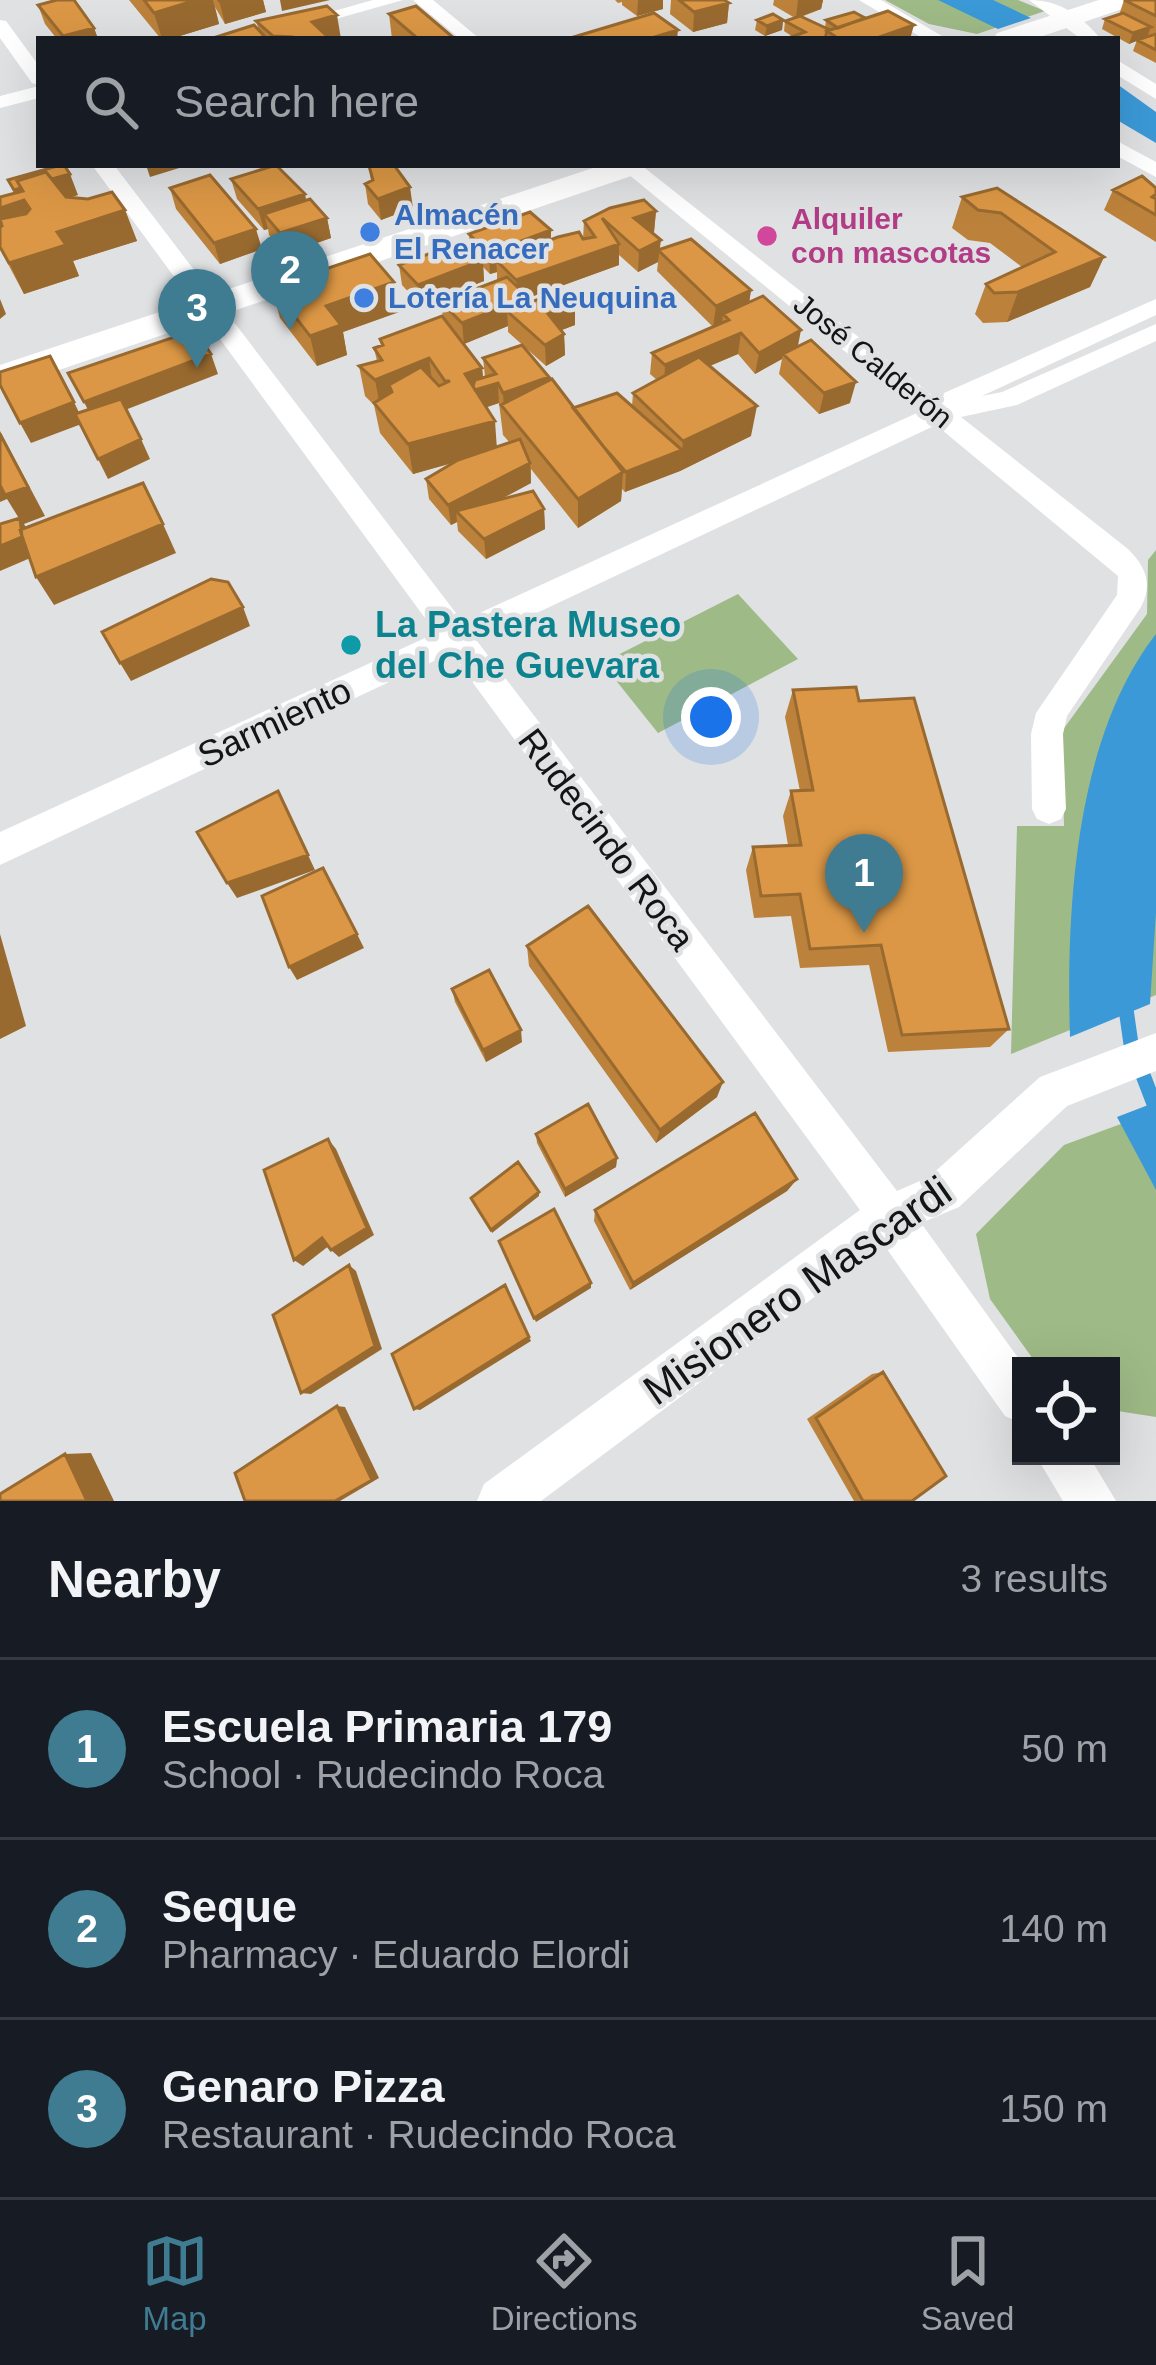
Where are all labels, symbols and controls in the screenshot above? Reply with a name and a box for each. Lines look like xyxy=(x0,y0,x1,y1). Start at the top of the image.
search box xyxy=(36,36,1120,168)
icon: search xyxy=(78,69,144,135)
text: Search here xyxy=(174,76,419,127)
place label: Almacén El Renacer xyxy=(394,198,549,265)
place label: Alquiler con mascotas xyxy=(791,202,991,269)
marker: Almacén El Renacer xyxy=(357,219,383,245)
marker: Alquiler con mascotas xyxy=(754,223,780,249)
pin: 2 xyxy=(251,231,329,330)
pin: 3 xyxy=(158,269,236,368)
place label: Lotería La Neuquina xyxy=(388,281,677,314)
marker: Lotería La Neuquina xyxy=(351,285,377,311)
street label: José Calderón xyxy=(788,287,959,434)
place label: La Pastera Museo del Che Guevara xyxy=(375,604,681,686)
marker: La Pastera Museo del Che Guevara xyxy=(338,632,364,658)
street label: Sarmiento xyxy=(191,669,357,776)
your location xyxy=(681,687,741,747)
street label: Rudecindo Roca xyxy=(510,721,704,959)
pin: 1 xyxy=(825,834,903,933)
street label: Misionero Mascardi xyxy=(635,1167,960,1414)
map controls xyxy=(1012,1357,1120,1465)
button: locate xyxy=(1012,1357,1120,1465)
text: Nearby xyxy=(48,1551,221,1608)
text: 3 results xyxy=(961,1557,1108,1600)
text: Escuela Primaria 179 xyxy=(162,1701,612,1752)
text: 1 xyxy=(76,1727,98,1770)
text: 50 m xyxy=(1021,1727,1108,1770)
text: School · Rudecindo Roca xyxy=(162,1753,604,1796)
text: Seque xyxy=(162,1881,297,1932)
text: 2 xyxy=(76,1907,98,1950)
text: 140 m xyxy=(1000,1907,1108,1950)
text: Pharmacy · Eduardo Elordi xyxy=(162,1933,630,1976)
text: Genaro Pizza xyxy=(162,2061,445,2112)
text: 3 xyxy=(76,2087,98,2130)
text: 150 m xyxy=(1000,2087,1108,2130)
text: Restaurant · Rudecindo Roca xyxy=(162,2113,676,2156)
tab: Map xyxy=(142,2228,208,2338)
tab: Directions xyxy=(491,2228,638,2338)
tab: Saved xyxy=(921,2228,1014,2338)

